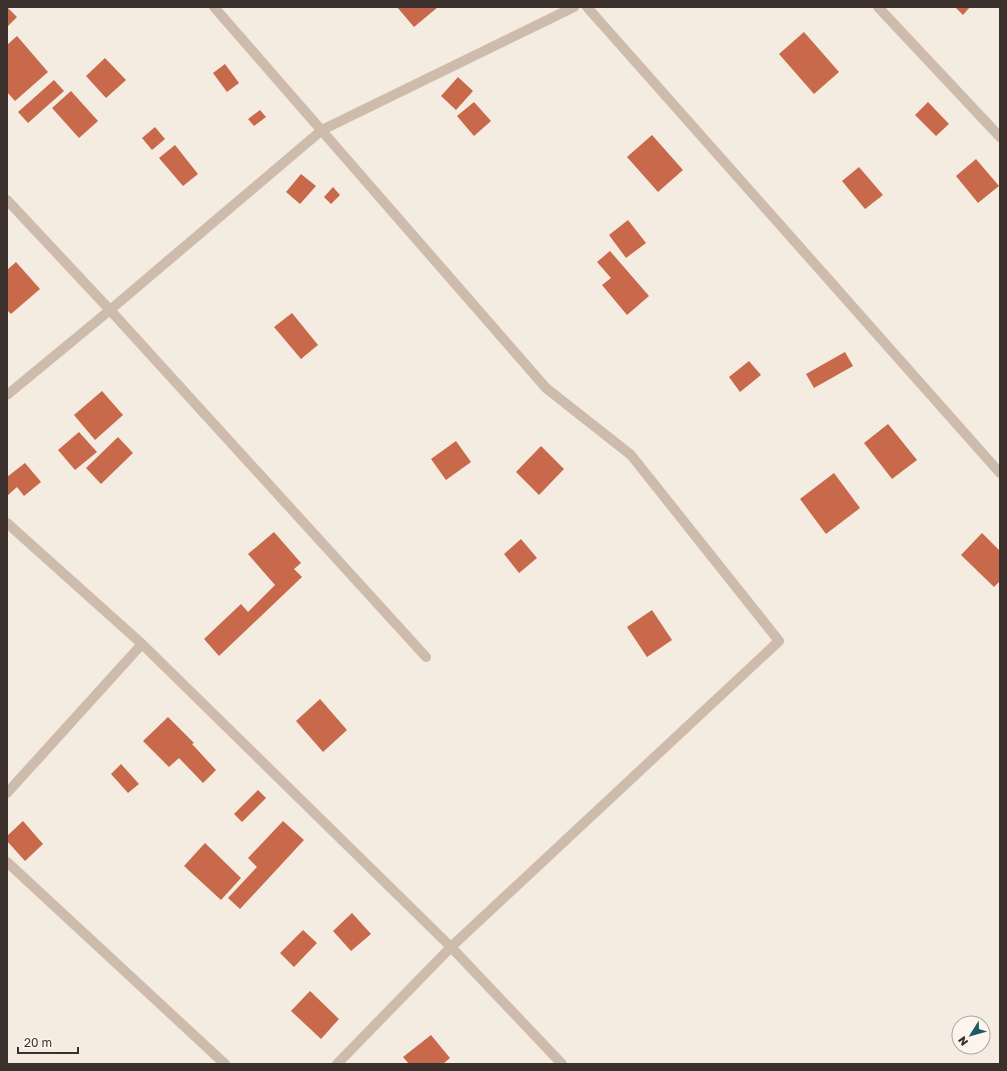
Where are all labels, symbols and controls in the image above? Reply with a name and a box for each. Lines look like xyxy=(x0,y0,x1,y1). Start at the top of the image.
north arrow xyxy=(951,1015,991,1055)
scale bar xyxy=(18,1029,78,1055)
text: N xyxy=(955,1034,970,1049)
text: 20 m xyxy=(24,1035,52,1050)

